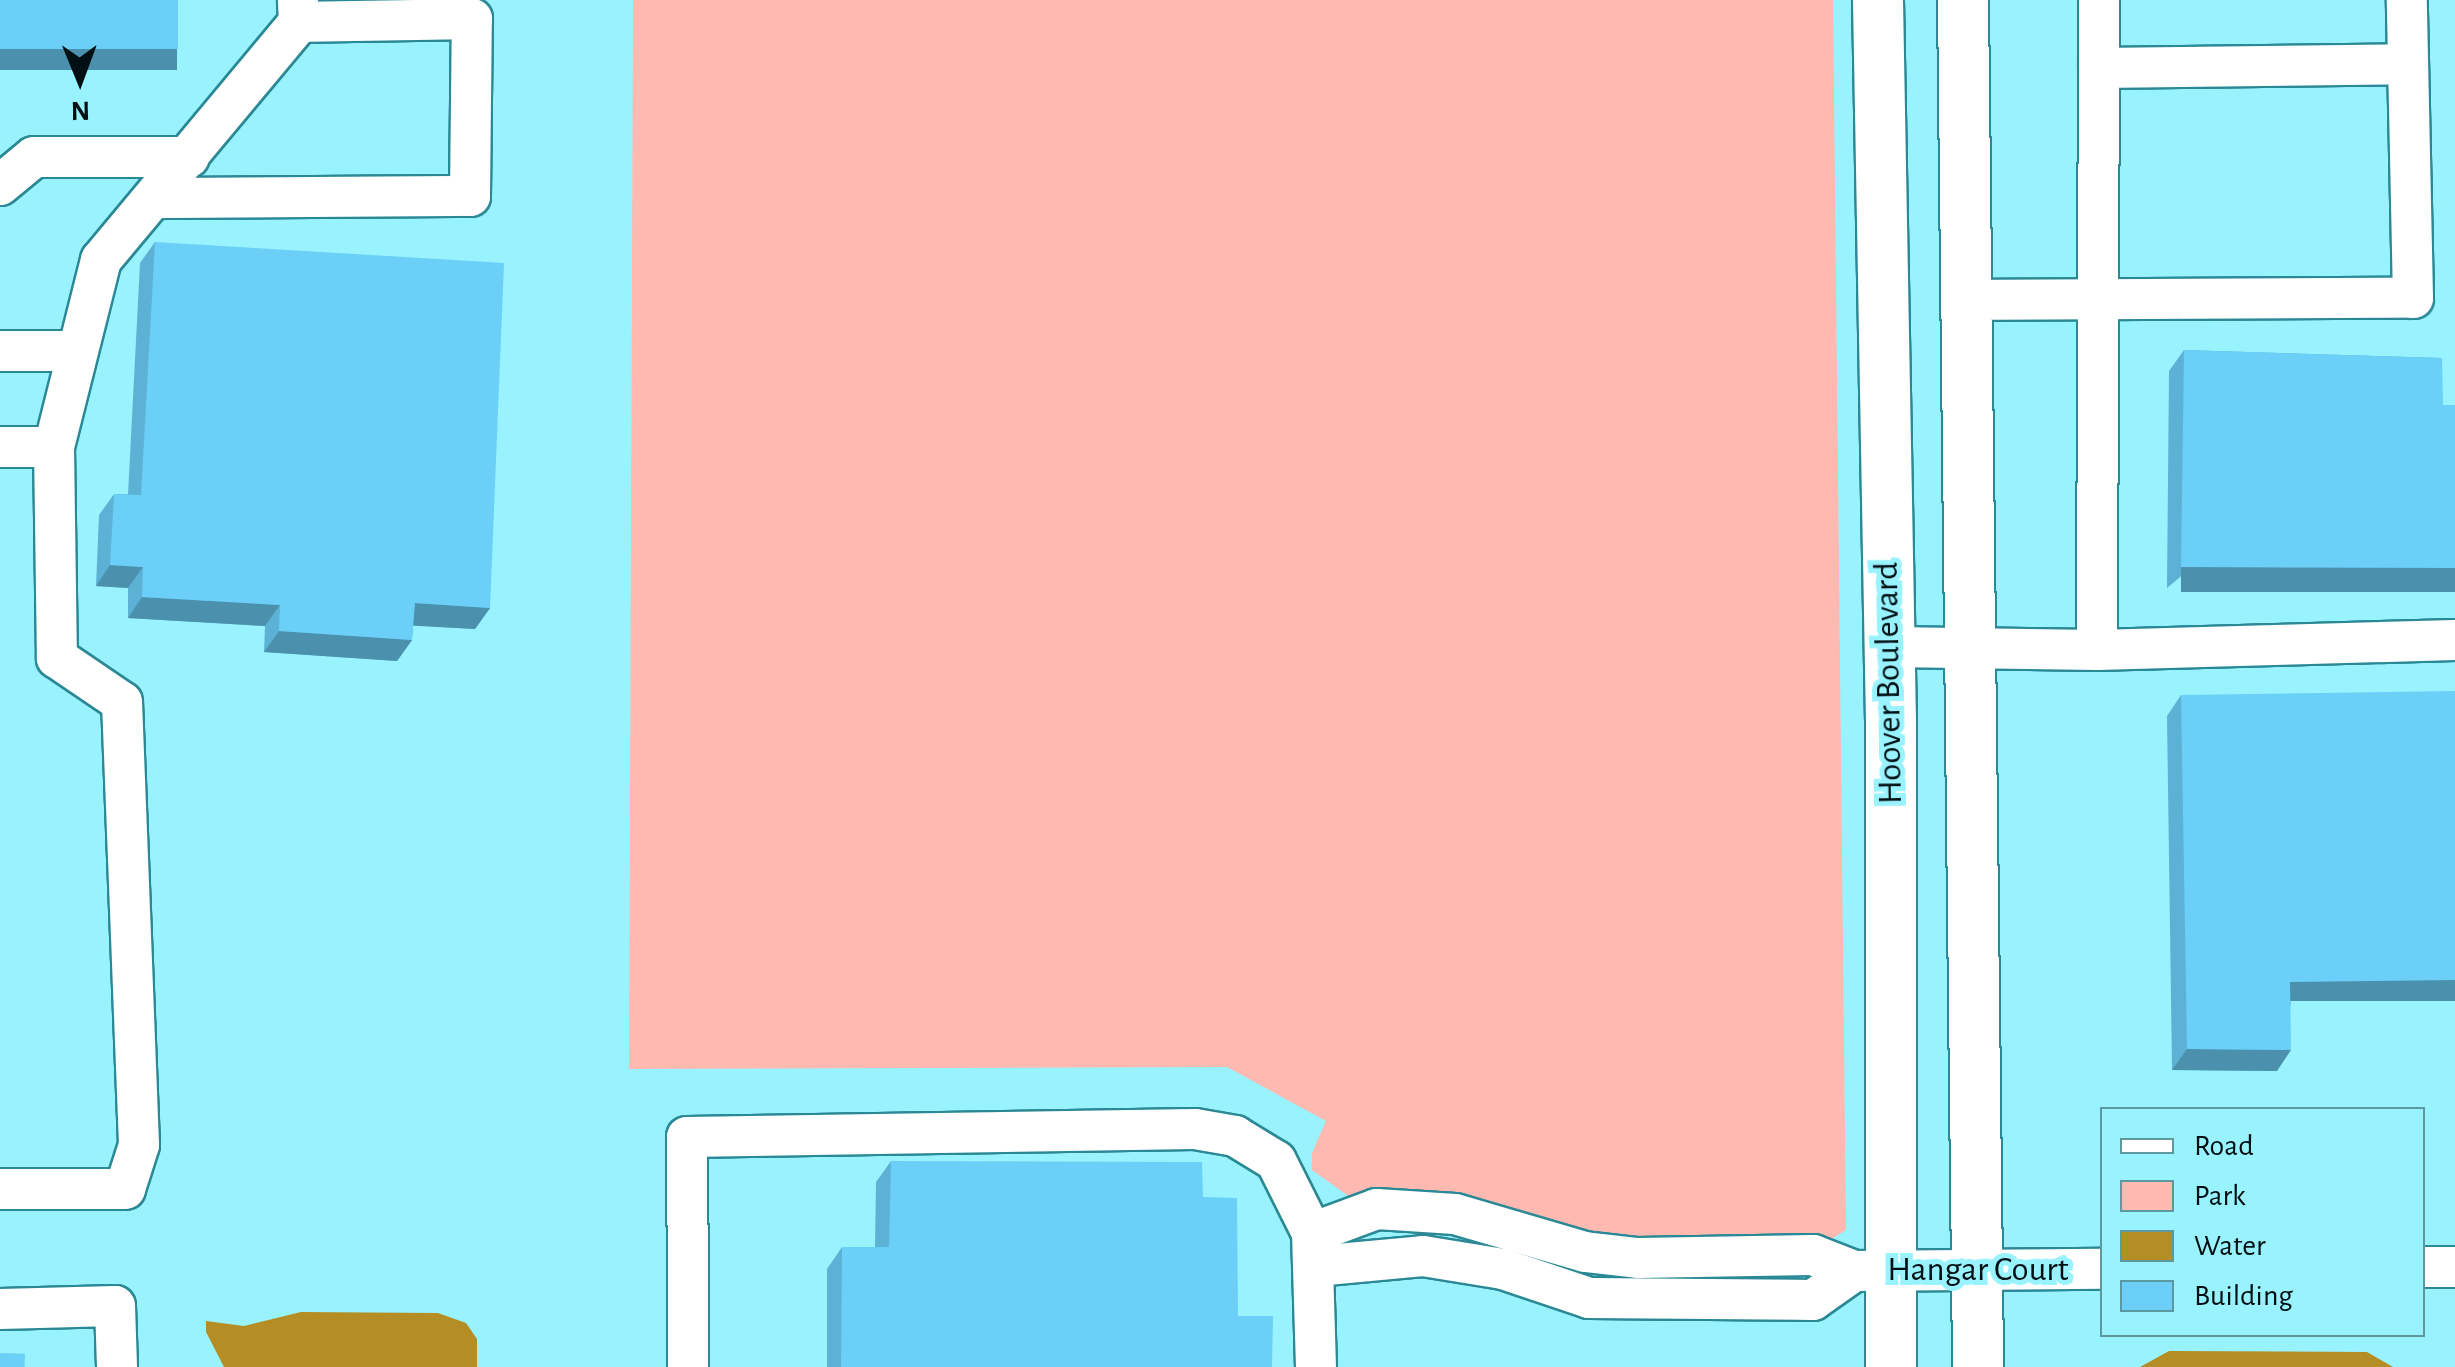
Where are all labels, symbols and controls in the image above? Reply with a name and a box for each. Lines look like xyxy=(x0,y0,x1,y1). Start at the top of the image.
north arrow xyxy=(30,30,130,130)
text: N xyxy=(71,96,91,124)
street label: Hoover Boulevard xyxy=(1866,561,1912,805)
legend xyxy=(2100,1107,2425,1337)
text: Road xyxy=(2194,1131,2254,1161)
text: Park xyxy=(2194,1181,2246,1211)
text: Water xyxy=(2194,1231,2266,1261)
street label: Hangar Court xyxy=(1887,1249,2069,1291)
text: Building xyxy=(2194,1281,2293,1311)

